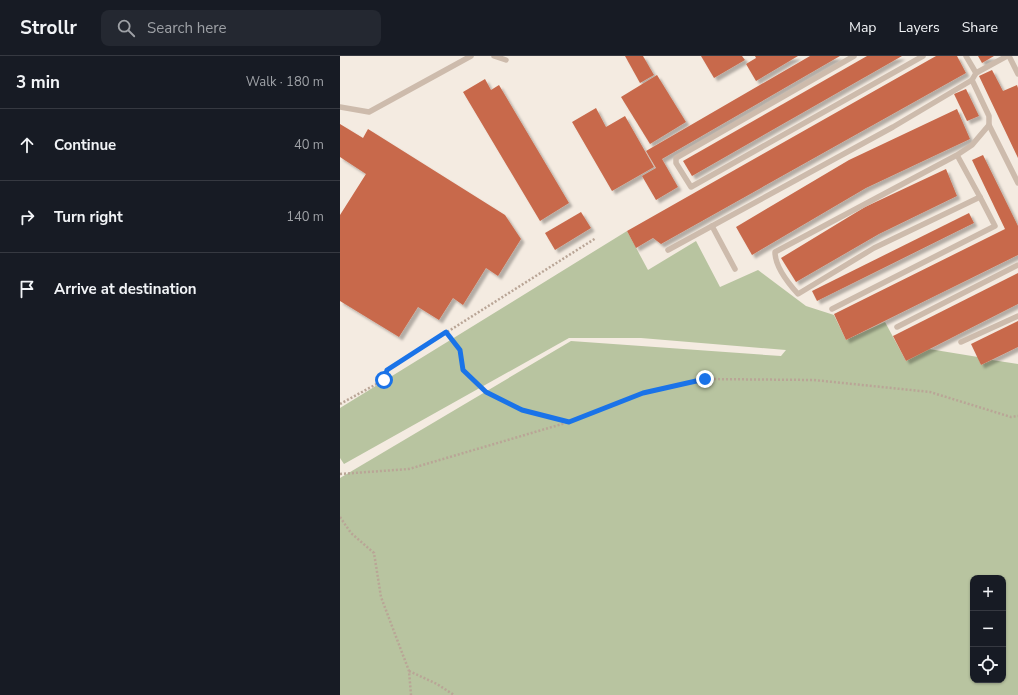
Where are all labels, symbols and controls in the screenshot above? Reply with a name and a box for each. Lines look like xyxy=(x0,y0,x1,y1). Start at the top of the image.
search box xyxy=(101,10,381,46)
text: Strollr xyxy=(20,15,77,41)
icon: search xyxy=(115,17,137,39)
text: Search here xyxy=(147,18,227,38)
text: Map xyxy=(849,18,876,37)
text: Layers xyxy=(898,18,940,37)
text: Share xyxy=(962,18,998,37)
text: 3 min xyxy=(16,71,60,94)
text: Walk · 180 m xyxy=(246,73,324,91)
icon: ahead xyxy=(16,134,38,156)
text: Continue xyxy=(54,135,116,155)
text: 40 m xyxy=(294,136,324,154)
icon: right xyxy=(16,206,38,228)
text: Turn right xyxy=(54,207,123,227)
text: 140 m xyxy=(286,208,324,226)
icon: arrive xyxy=(16,278,38,300)
text: Arrive at destination xyxy=(54,279,197,299)
route end xyxy=(696,370,714,388)
route start xyxy=(375,371,393,389)
map controls xyxy=(970,575,1006,683)
button: + xyxy=(970,575,1006,611)
button: − xyxy=(970,611,1006,647)
button: locate xyxy=(970,647,1006,683)

